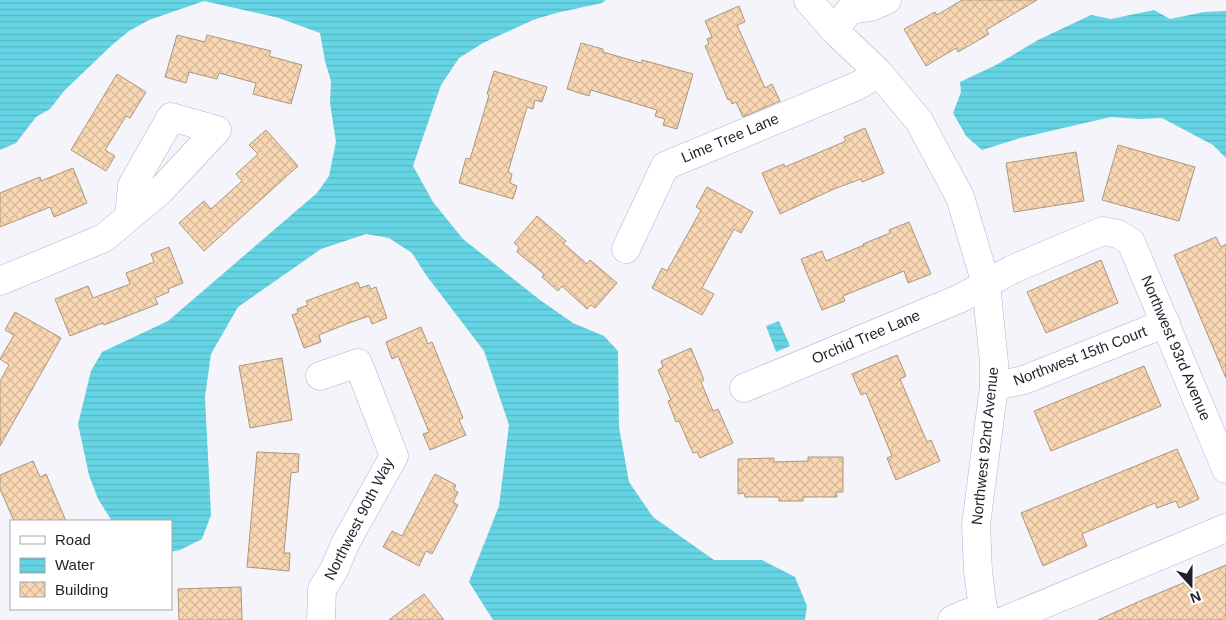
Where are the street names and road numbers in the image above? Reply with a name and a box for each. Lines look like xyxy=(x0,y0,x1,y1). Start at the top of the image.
street label: Lime Tree Lane xyxy=(679,109,781,166)
street label: Northwest 93rd Avenue xyxy=(1138,273,1215,423)
street label: Orchid Tree Lane xyxy=(809,306,922,367)
street label: Northwest 15th Court xyxy=(1011,322,1150,389)
street label: Northwest 92nd Avenue xyxy=(968,366,1001,526)
street label: Northwest 90th Way xyxy=(320,455,397,583)

